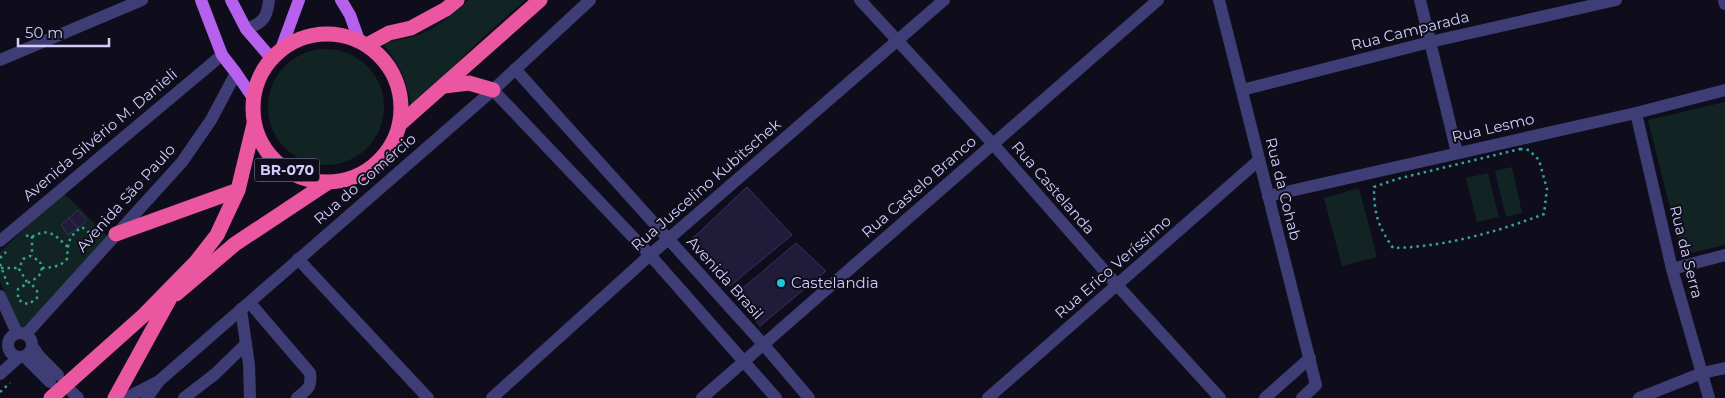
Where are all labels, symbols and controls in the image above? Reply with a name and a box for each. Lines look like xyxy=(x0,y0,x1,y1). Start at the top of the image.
street label: Rua Camparada xyxy=(1349,7,1471,54)
scale bar xyxy=(18,15,109,47)
text: 50 m xyxy=(25,23,63,42)
street label: Avenida Silvério M. Danieli xyxy=(19,64,181,205)
street label: Rua Lesmo xyxy=(1450,109,1536,146)
street label: Rua Juscelino Kubitschek xyxy=(627,114,784,255)
street label: Rua do Comércio xyxy=(310,129,420,228)
street label: Rua Castelo Branco xyxy=(857,132,980,242)
street label: Rua da Cohab xyxy=(1262,135,1305,242)
street label: Rua Castelanda xyxy=(1008,137,1099,238)
street label: Avenida São Paulo xyxy=(72,140,179,256)
road number: BR-070 xyxy=(254,158,320,182)
street label: Rua da Serra xyxy=(1666,203,1707,300)
street label: Rua Erico Veríssimo xyxy=(1051,211,1175,322)
street label: Avenida Brasil xyxy=(683,232,768,323)
place label: Castelandia xyxy=(791,273,879,292)
marker: Castelandia xyxy=(775,277,787,289)

